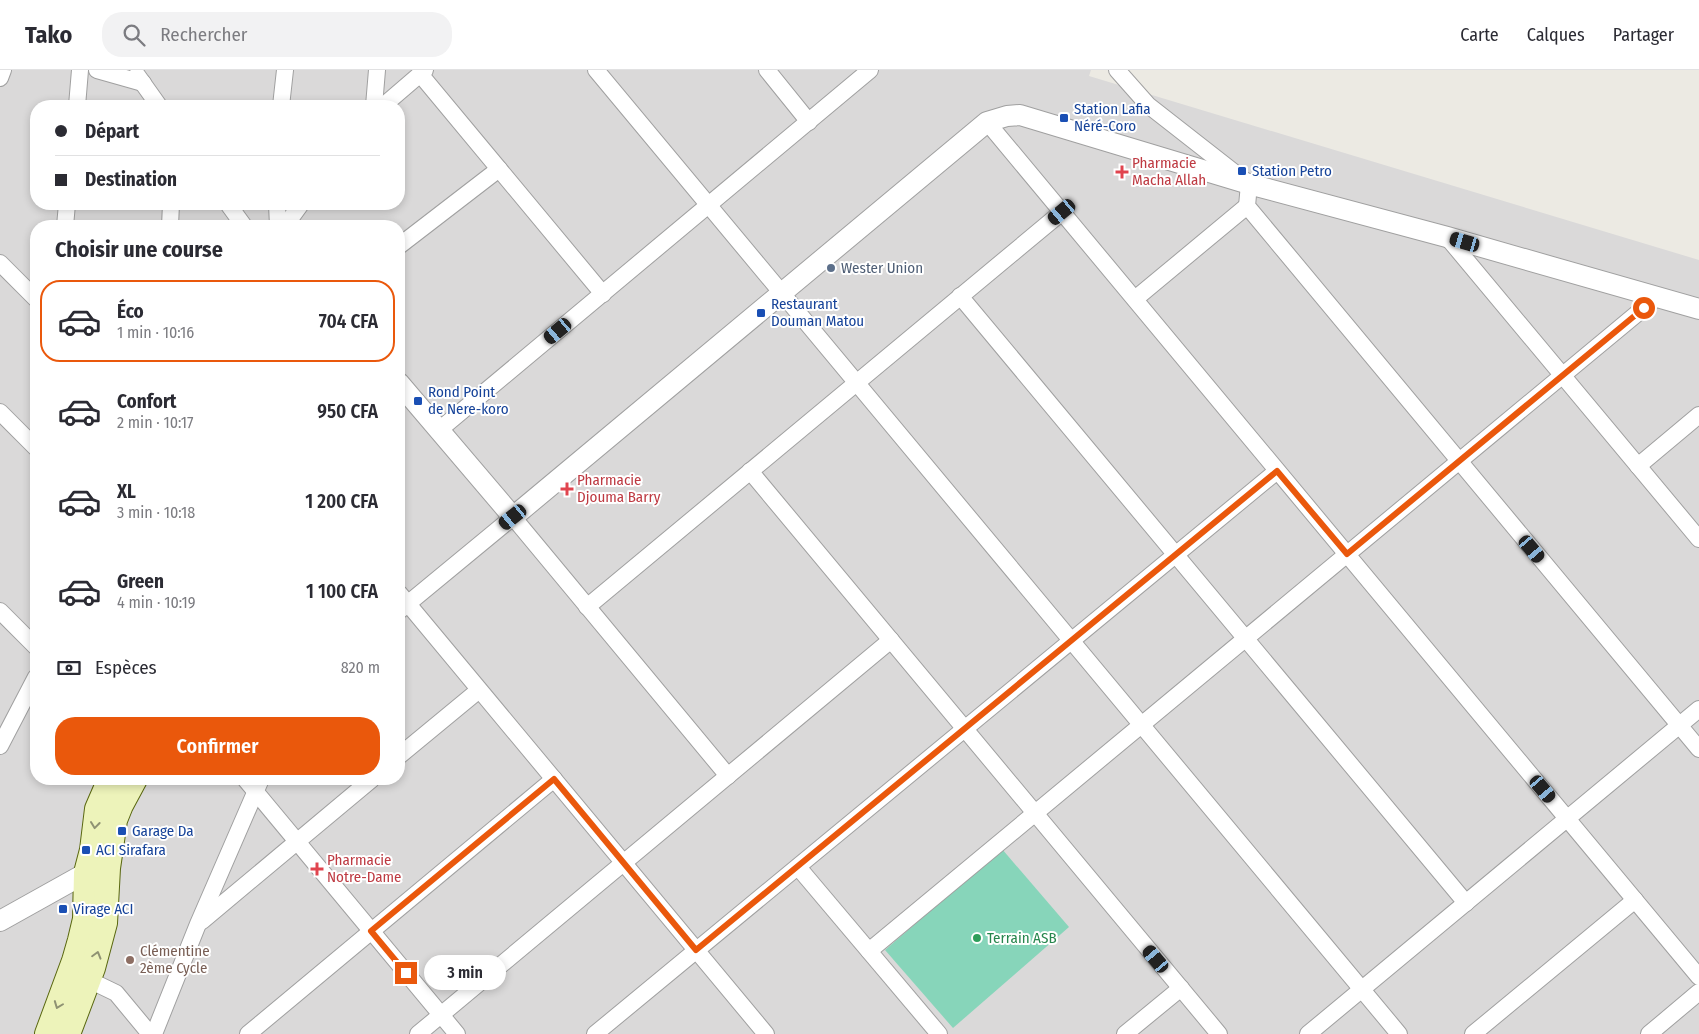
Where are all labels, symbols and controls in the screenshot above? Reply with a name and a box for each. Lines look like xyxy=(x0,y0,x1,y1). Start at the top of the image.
search box xyxy=(102,12,452,57)
text: Tako xyxy=(25,21,72,49)
icon: search xyxy=(120,21,148,49)
text: Rechercher xyxy=(160,23,247,46)
text: Carte xyxy=(1460,24,1499,46)
text: Calques xyxy=(1527,24,1585,46)
text: Partager xyxy=(1613,24,1674,46)
place label: Station Lafia Néré-Coro xyxy=(1074,100,1151,135)
marker: Station Lafia Néré-Coro xyxy=(1058,112,1070,124)
text: Départ xyxy=(85,120,139,143)
place label: Pharmacie Macha Allah xyxy=(1132,154,1206,189)
place label: Station Petro xyxy=(1252,162,1332,180)
marker: Station Petro xyxy=(1236,165,1248,177)
marker: Pharmacie Macha Allah xyxy=(1116,166,1128,178)
text: Destination xyxy=(85,168,177,191)
car xyxy=(1045,197,1078,227)
car xyxy=(1448,231,1481,253)
text: Choisir une course xyxy=(55,236,223,263)
place label: Wester Union xyxy=(841,259,923,277)
marker: Wester Union xyxy=(825,262,837,274)
place label: Restaurant Douman Matou xyxy=(771,295,864,330)
route start xyxy=(1633,297,1655,319)
icon: car xyxy=(57,299,102,344)
text: Éco xyxy=(117,300,144,323)
marker: Restaurant Douman Matou xyxy=(755,307,767,319)
text: 704 CFA xyxy=(319,310,378,333)
car xyxy=(541,316,574,346)
text: 1 min · 10:16 xyxy=(117,323,194,342)
place label: Rond Point de Nere-koro xyxy=(428,383,509,418)
icon: car xyxy=(57,389,102,434)
text: Confort xyxy=(117,390,177,413)
marker: Rond Point de Nere-koro xyxy=(412,395,424,407)
text: 950 CFA xyxy=(317,400,378,423)
text: 2 min · 10:17 xyxy=(117,413,194,432)
place label: Pharmacie Djouma Barry xyxy=(577,471,661,506)
icon: car xyxy=(57,479,102,524)
text: XL xyxy=(117,480,136,503)
marker: Pharmacie Djouma Barry xyxy=(561,483,573,495)
text: 1 200 CFA xyxy=(305,490,378,513)
car xyxy=(496,502,529,532)
text: 3 min · 10:18 xyxy=(117,503,195,522)
car xyxy=(1516,533,1547,565)
icon: car xyxy=(57,569,102,614)
text: Green xyxy=(117,570,164,593)
text: 1 100 CFA xyxy=(306,580,378,603)
text: 4 min · 10:19 xyxy=(117,593,196,612)
icon: cash xyxy=(55,654,83,682)
text: Espèces xyxy=(95,656,157,679)
text: 820 m xyxy=(341,658,380,677)
button: Confirmer xyxy=(55,717,380,775)
car xyxy=(1527,773,1558,805)
one-way arrow xyxy=(90,821,101,829)
place label: Garage Da xyxy=(132,822,194,840)
marker: Garage Da xyxy=(116,825,128,837)
place label: ACI Sirafara xyxy=(96,841,166,859)
marker: ACI Sirafara xyxy=(80,844,92,856)
place label: Pharmacie Notre-Dame xyxy=(327,851,402,886)
marker: Pharmacie Notre-Dame xyxy=(311,863,323,875)
place label: Virage ACI xyxy=(73,900,133,918)
marker: Virage ACI xyxy=(57,903,69,915)
place label: Terrain ASB xyxy=(987,929,1057,947)
marker: Terrain ASB xyxy=(971,932,983,944)
place label: Clémentine 2ème Cycle xyxy=(140,942,210,977)
car xyxy=(1140,943,1171,975)
one-way arrow xyxy=(91,952,101,960)
marker: Clémentine 2ème Cycle xyxy=(124,954,136,966)
callout: 3 min xyxy=(424,956,506,990)
route end xyxy=(395,962,417,984)
text: 3 min xyxy=(447,963,483,982)
one-way arrow xyxy=(54,1000,64,1009)

